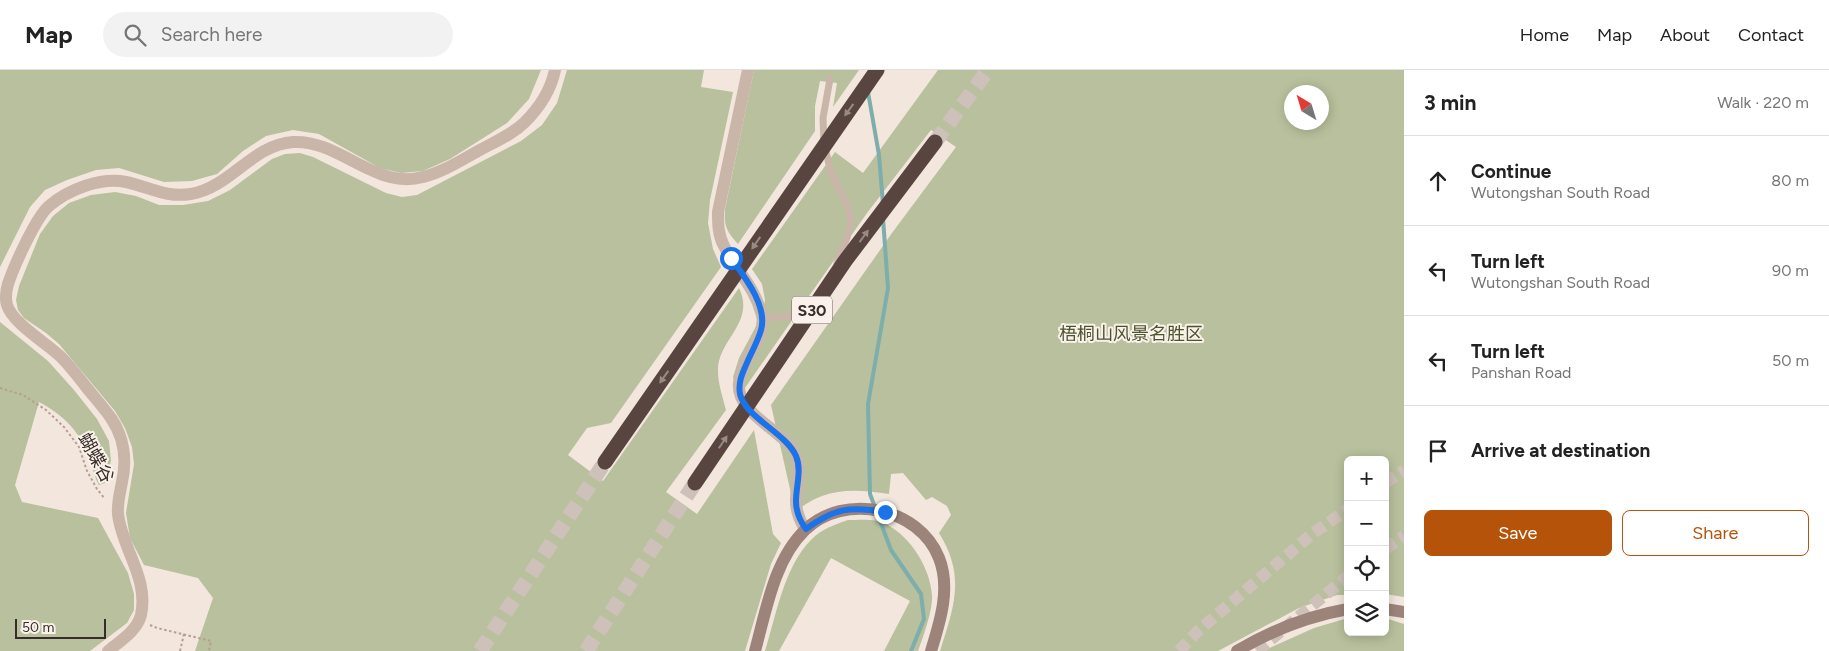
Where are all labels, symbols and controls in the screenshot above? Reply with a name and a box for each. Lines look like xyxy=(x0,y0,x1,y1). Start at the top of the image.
search box xyxy=(103,12,453,57)
text: Map xyxy=(25,20,73,49)
icon: search xyxy=(121,21,149,49)
text: Search here xyxy=(161,23,262,46)
text: Home xyxy=(1520,24,1569,46)
text: Map xyxy=(1597,24,1632,46)
text: About xyxy=(1660,24,1710,46)
text: Contact xyxy=(1738,24,1804,46)
north arrow xyxy=(1284,85,1329,130)
text: 3 min xyxy=(1424,90,1476,115)
text: Walk · 220 m xyxy=(1717,93,1809,112)
one-way arrow xyxy=(844,103,854,117)
text: Continue xyxy=(1471,160,1551,183)
icon: ahead xyxy=(1424,167,1452,195)
text: 80 m xyxy=(1771,171,1809,190)
text: Wutongshan South Road xyxy=(1471,183,1650,202)
one-way arrow xyxy=(859,229,869,243)
one-way arrow xyxy=(751,236,761,250)
route start xyxy=(720,247,743,270)
text: Turn left xyxy=(1471,250,1545,273)
icon: left xyxy=(1424,257,1452,285)
text: 90 m xyxy=(1772,261,1809,280)
text: Wutongshan South Road xyxy=(1471,273,1650,292)
road number: S30 xyxy=(792,296,832,324)
park label: 梧桐山风景名胜区 xyxy=(1059,323,1203,345)
text: Turn left xyxy=(1471,340,1545,363)
icon: left xyxy=(1424,347,1452,375)
text: 50 m xyxy=(1772,351,1809,370)
text: Panshan Road xyxy=(1471,363,1571,382)
one-way arrow xyxy=(659,370,669,384)
street label: 蝴蝶谷 xyxy=(73,429,119,487)
one-way arrow xyxy=(718,436,728,449)
icon: arrive xyxy=(1424,437,1452,465)
text: Arrive at destination xyxy=(1471,439,1650,462)
map controls xyxy=(1344,456,1389,636)
button: + xyxy=(1344,456,1389,501)
route end xyxy=(874,501,897,524)
button: − xyxy=(1344,501,1389,546)
button: Save xyxy=(1424,510,1612,556)
button: Share xyxy=(1622,510,1809,556)
button: locate xyxy=(1344,546,1389,591)
button: layers xyxy=(1344,591,1389,636)
scale bar xyxy=(15,616,106,639)
text: 50 m xyxy=(22,619,54,636)

